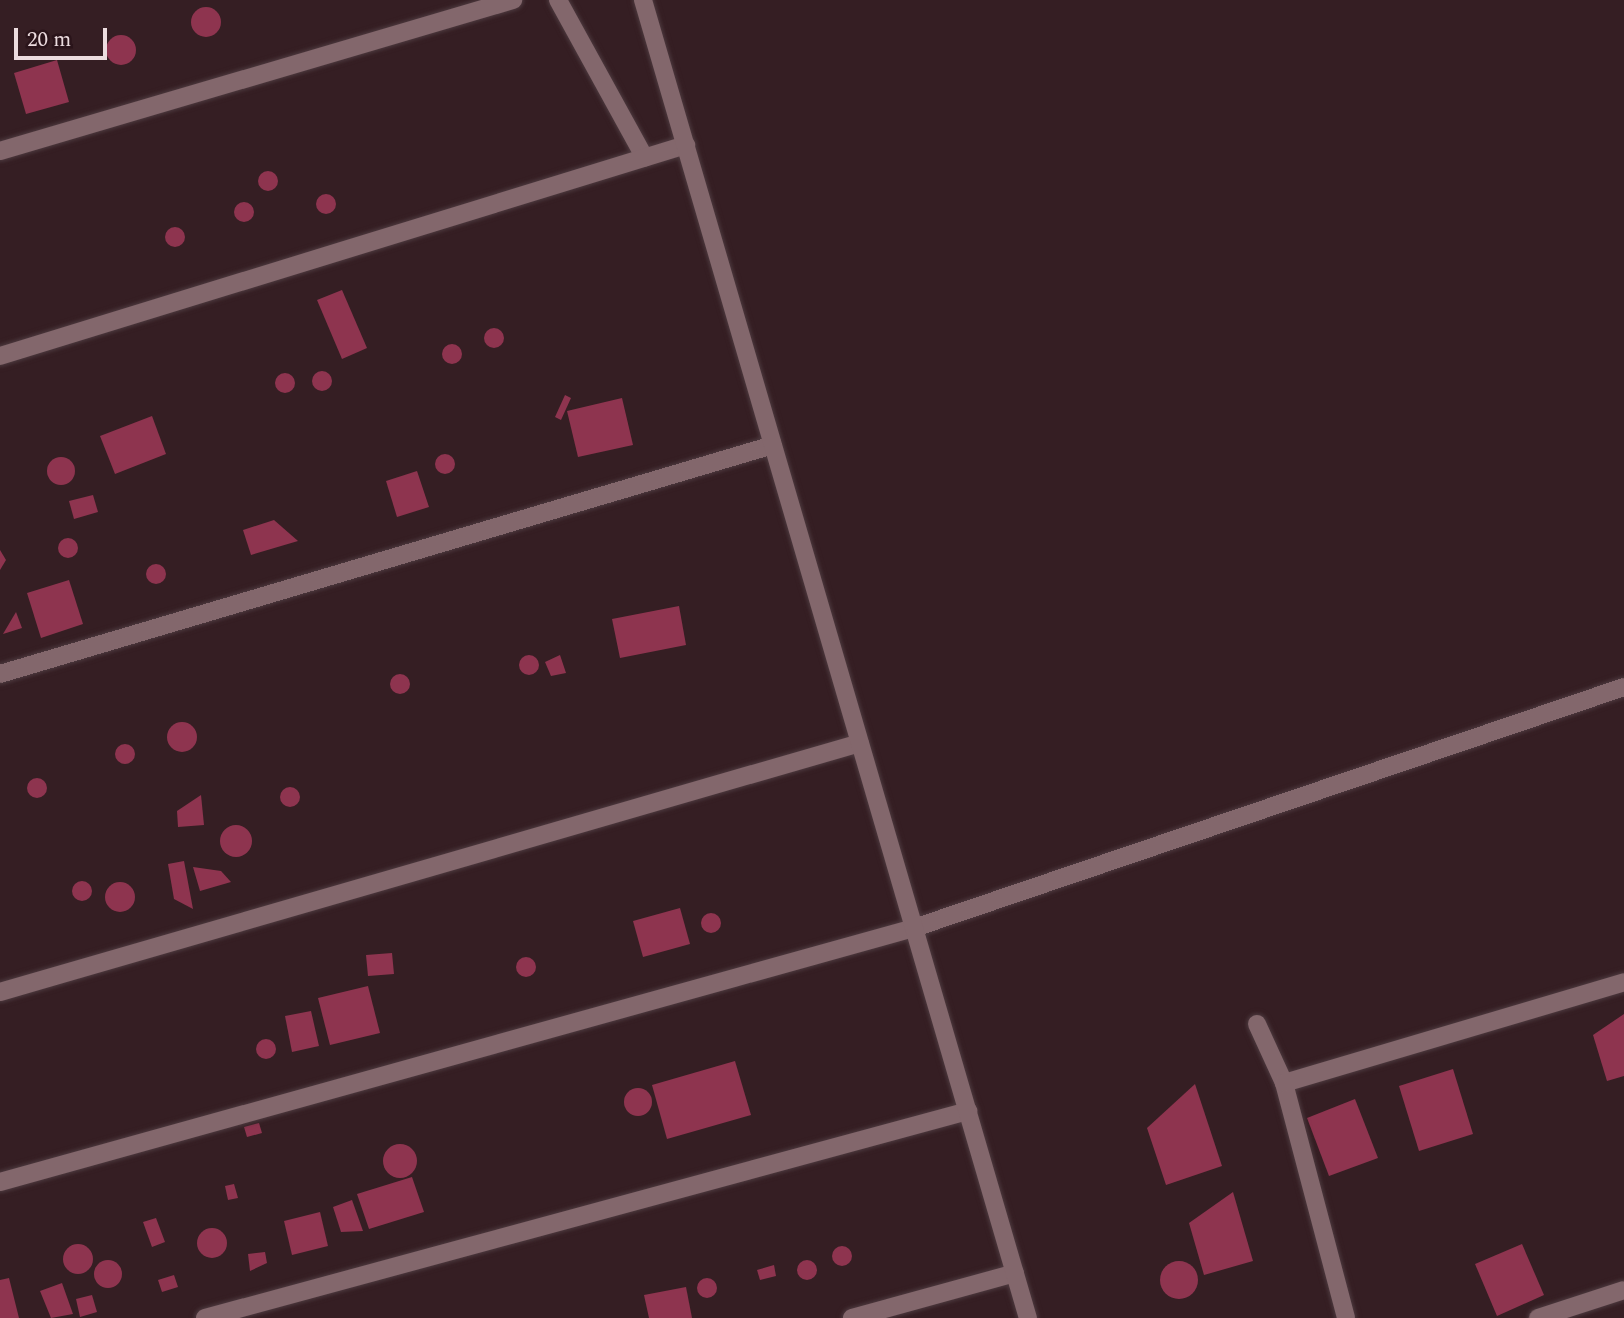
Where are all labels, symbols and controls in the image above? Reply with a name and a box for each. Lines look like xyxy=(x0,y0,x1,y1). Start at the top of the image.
scale bar xyxy=(18,14,110,58)
text: 20 m xyxy=(27,24,71,56)

